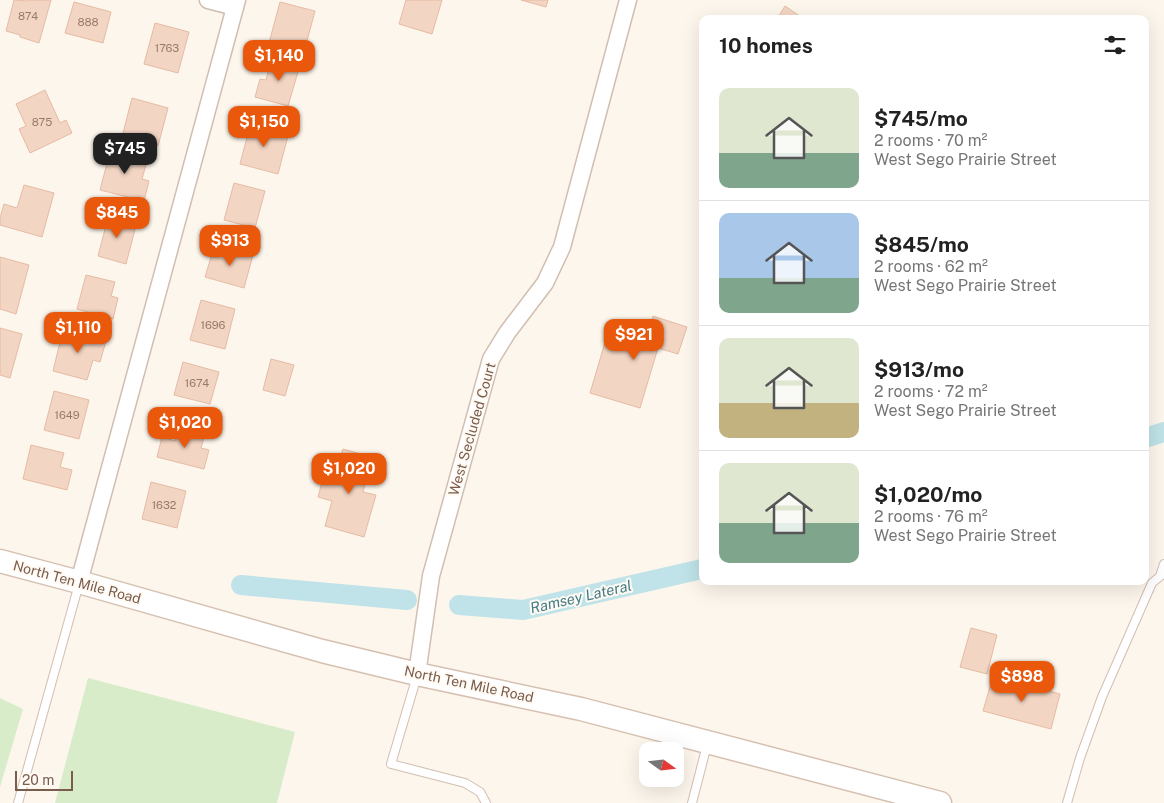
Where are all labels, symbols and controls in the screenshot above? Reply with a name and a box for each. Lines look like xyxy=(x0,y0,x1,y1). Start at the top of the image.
house number: 874 xyxy=(18,10,38,22)
house number: 888 xyxy=(77,16,99,28)
icon: filters xyxy=(1101,31,1129,59)
text: 10 homes xyxy=(719,33,813,58)
pin: $1,140 xyxy=(238,39,320,82)
house number: 1763 xyxy=(155,42,179,54)
text: $1,140 xyxy=(254,46,304,65)
pin: $1,150 xyxy=(223,106,305,148)
text: $745/mo xyxy=(874,106,968,131)
icon: home xyxy=(759,108,819,168)
text: $1,150 xyxy=(239,112,289,131)
house number: 875 xyxy=(32,116,52,128)
text: 2 rooms · 70 m² xyxy=(874,131,987,150)
pin: $745 xyxy=(95,132,155,175)
text: $745 xyxy=(104,139,146,158)
text: West Sego Prairie Street xyxy=(874,150,1057,169)
pin: $845 xyxy=(87,196,147,239)
text: $845 xyxy=(96,203,138,222)
pin: $913 xyxy=(200,224,260,267)
text: $913 xyxy=(211,231,249,250)
text: $845/mo xyxy=(874,232,969,257)
icon: home xyxy=(759,233,819,293)
text: 2 rooms · 62 m² xyxy=(874,257,988,276)
text: West Sego Prairie Street xyxy=(874,276,1057,295)
pin: $1,110 xyxy=(37,312,119,354)
text: $1,110 xyxy=(55,318,101,337)
pin: $921 xyxy=(604,318,664,361)
house number: 1696 xyxy=(201,319,226,331)
text: $921 xyxy=(615,325,653,344)
text: $913/mo xyxy=(874,357,964,382)
icon: home xyxy=(759,358,819,418)
street label: West Secluded Court xyxy=(445,361,499,497)
house number: 1674 xyxy=(185,377,209,389)
text: 2 rooms · 72 m² xyxy=(874,382,988,401)
text: West Sego Prairie Street xyxy=(874,401,1057,420)
pin: $1,020 xyxy=(144,406,226,449)
house number: 1649 xyxy=(54,409,80,421)
text: $1,020 xyxy=(159,413,211,432)
pin: $1,020 xyxy=(308,452,390,495)
text: $1,020 xyxy=(323,459,375,478)
text: $1,020/mo xyxy=(874,482,982,507)
icon: home xyxy=(759,483,819,543)
house number: 1632 xyxy=(152,499,177,511)
text: 2 rooms · 76 m² xyxy=(874,507,988,526)
text: West Sego Prairie Street xyxy=(874,526,1057,545)
street label: North Ten Mile Road xyxy=(11,557,143,607)
water label: Ramsey Lateral xyxy=(528,577,633,616)
pin: $898 xyxy=(992,660,1052,703)
street label: North Ten Mile Road xyxy=(403,662,535,706)
text: $898 xyxy=(1001,667,1043,686)
north arrow xyxy=(639,742,684,788)
map controls xyxy=(639,742,684,787)
scale bar xyxy=(15,768,72,791)
text: 20 m xyxy=(22,772,54,788)

